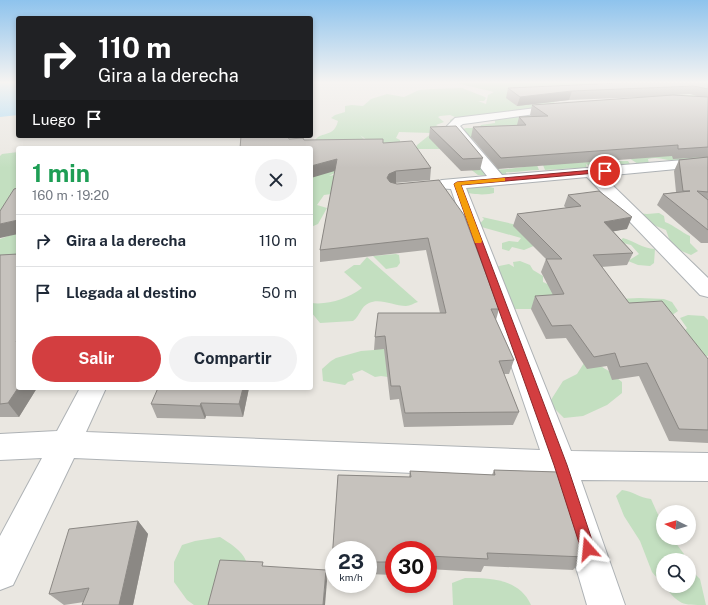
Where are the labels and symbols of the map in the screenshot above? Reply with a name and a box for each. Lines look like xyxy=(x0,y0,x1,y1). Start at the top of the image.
pin xyxy=(588,154,622,188)
north arrow xyxy=(656,505,696,545)
position arrow xyxy=(567,528,609,570)
speed limit sign: 30 xyxy=(385,541,437,593)

